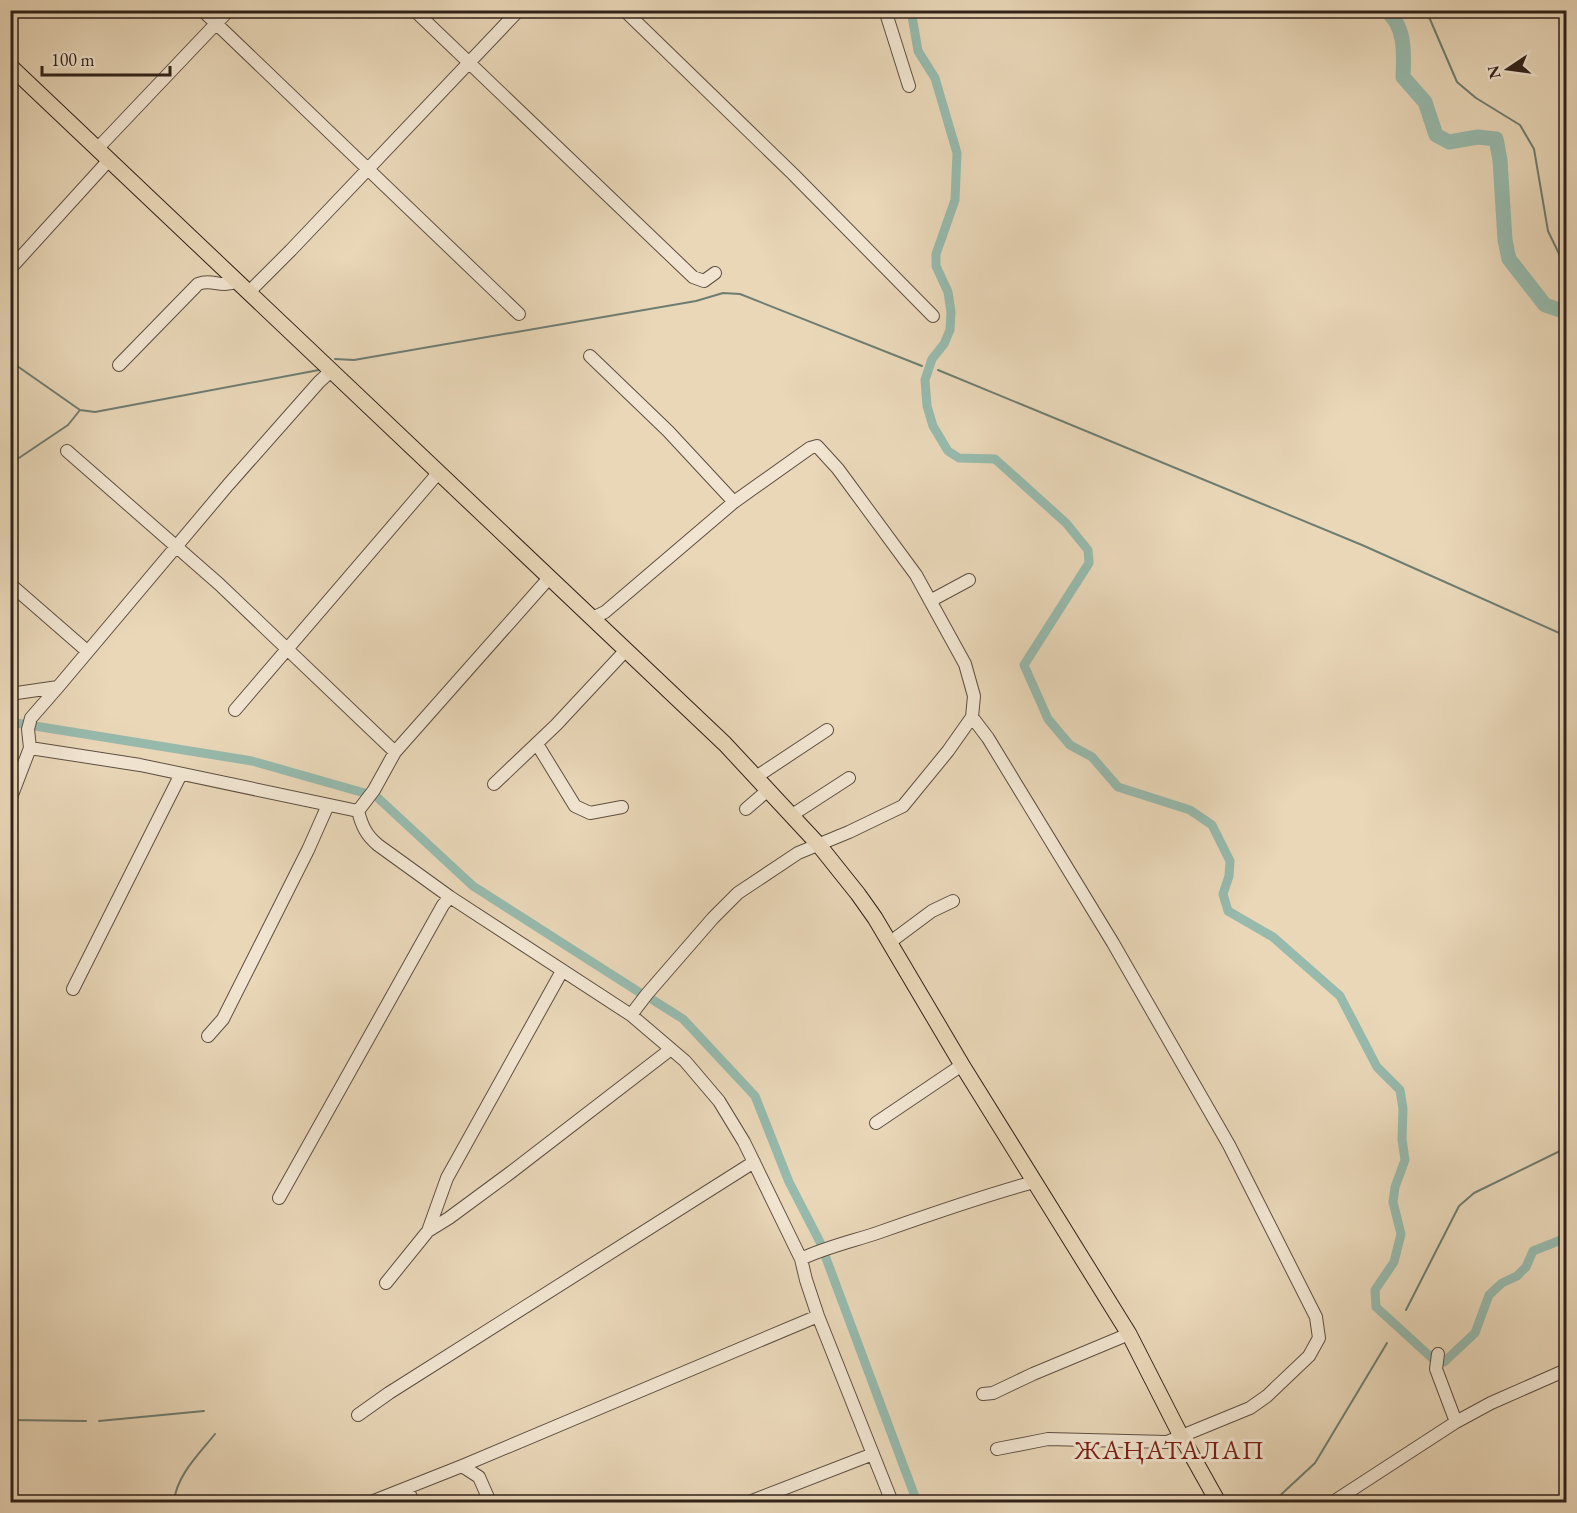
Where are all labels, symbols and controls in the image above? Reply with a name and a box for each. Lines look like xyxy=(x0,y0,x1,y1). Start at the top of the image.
scale bar xyxy=(42,39,170,77)
north arrow xyxy=(1478,39,1538,99)
text: 100 m xyxy=(51,48,95,71)
text: N xyxy=(1482,64,1506,81)
district label: ЖАҢАТАЛАП xyxy=(1073,1432,1266,1467)

